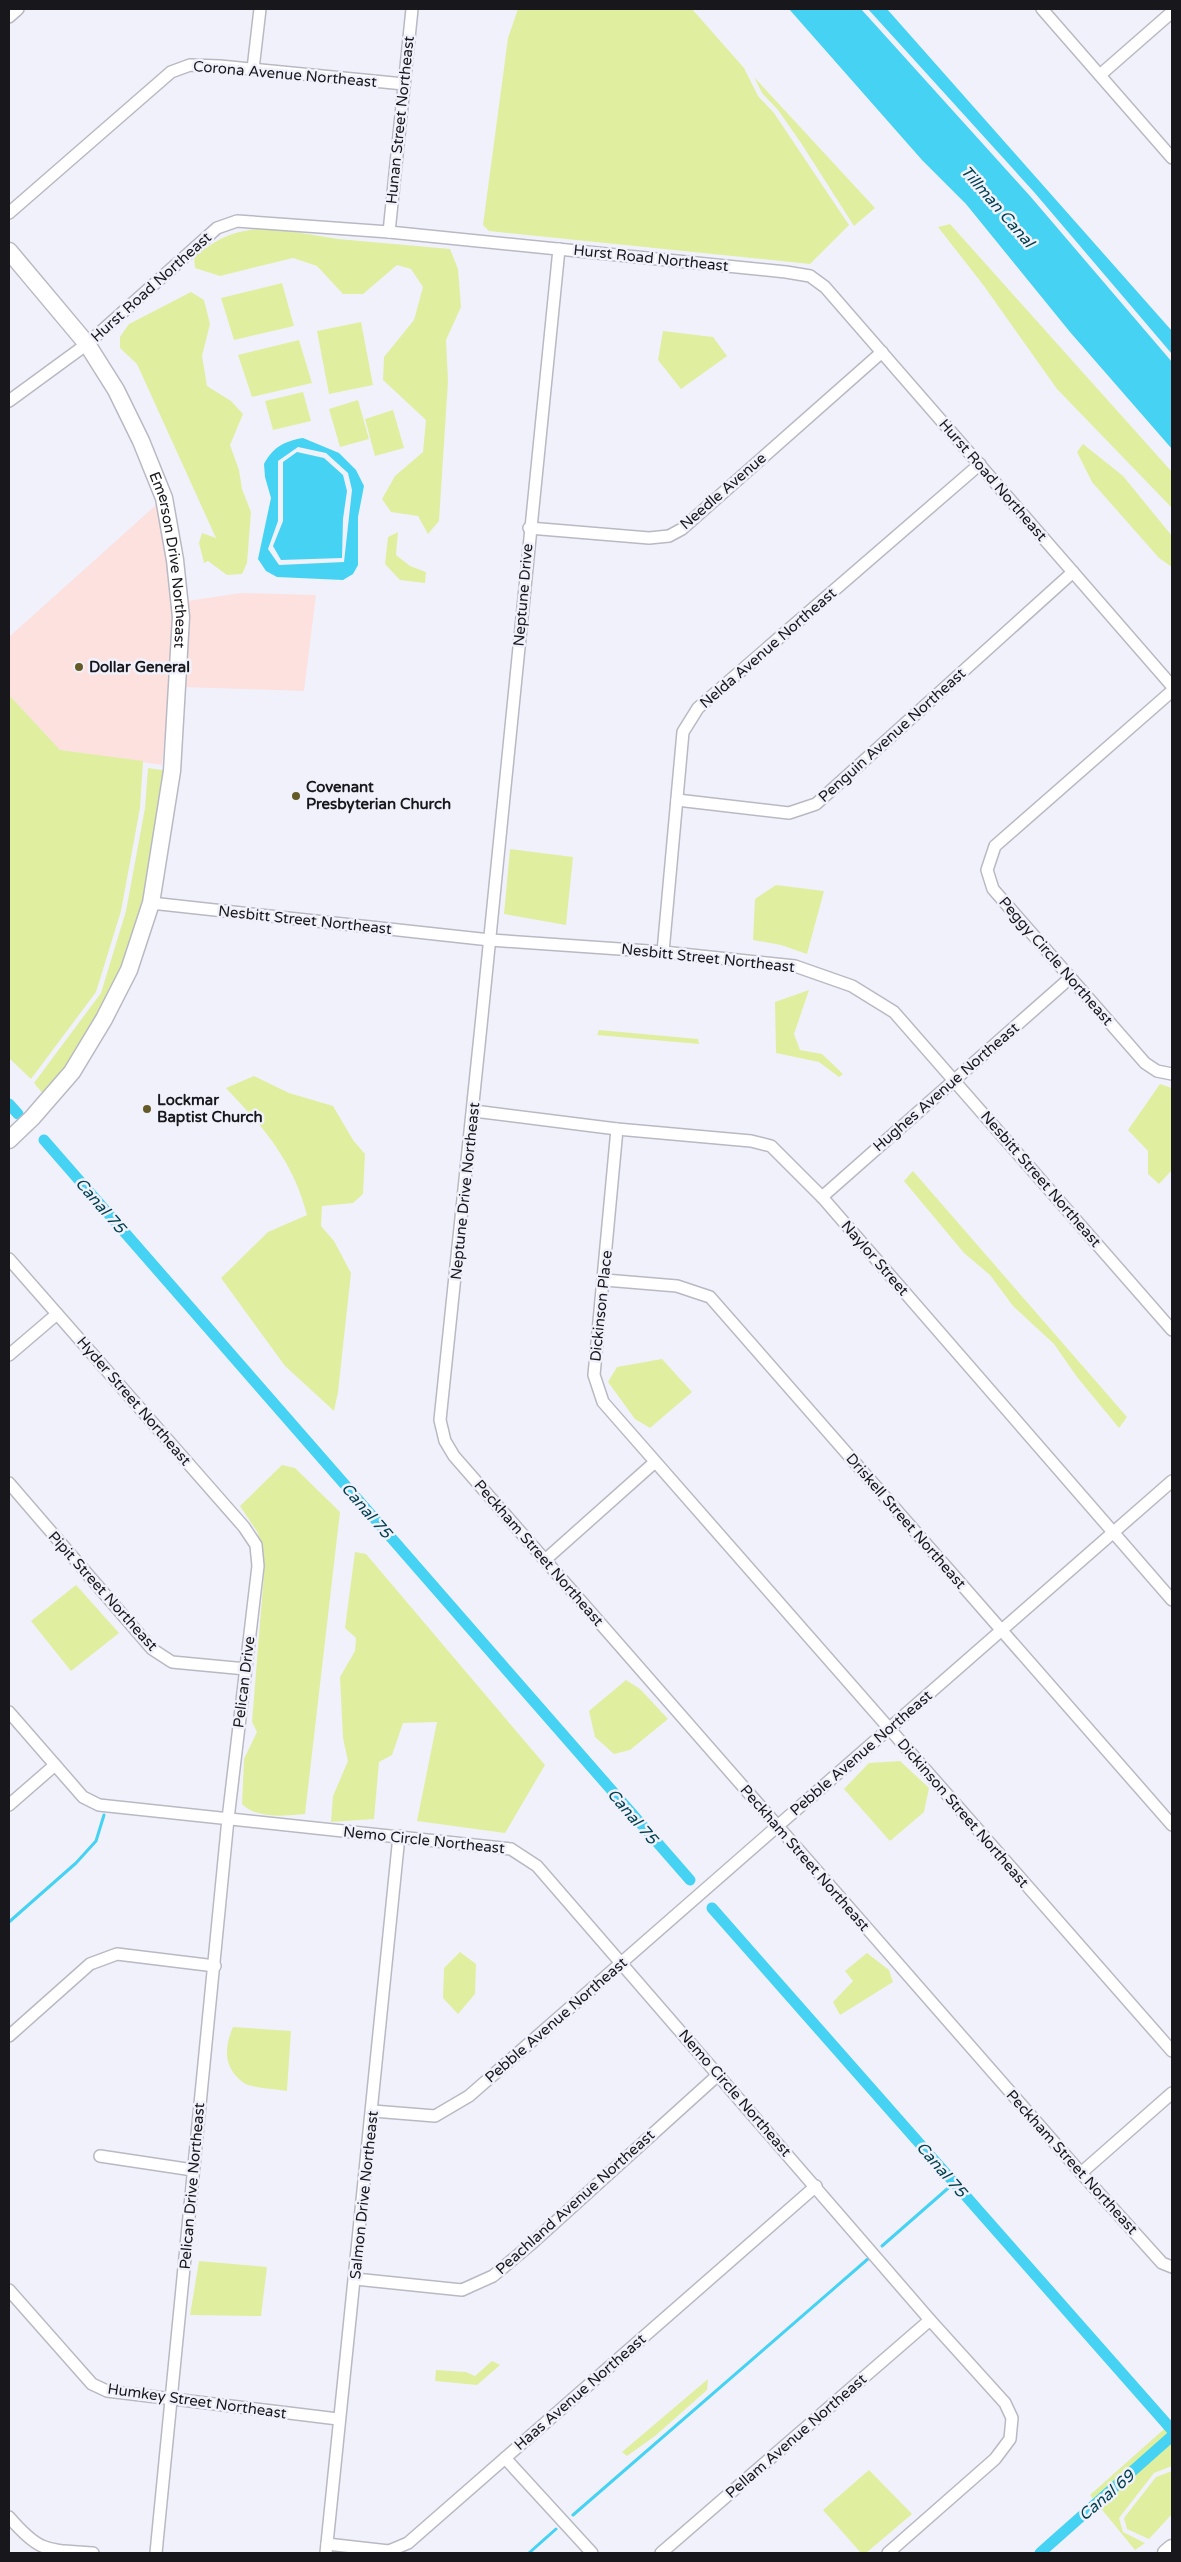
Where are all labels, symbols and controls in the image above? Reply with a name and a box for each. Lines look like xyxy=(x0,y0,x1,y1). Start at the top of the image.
street label: Hunan Street Northeast xyxy=(382,35,418,205)
street label: Corona Avenue Northeast xyxy=(192,57,378,91)
water label: Tillman Canal xyxy=(956,162,1040,253)
street label: Hurst Road Northeast xyxy=(87,228,215,346)
street label: Hurst Road Northeast xyxy=(573,241,730,275)
street label: Hurst Road Northeast xyxy=(935,415,1051,545)
street label: Needle Avenue xyxy=(676,449,770,533)
street label: Emerson Drive Northeast xyxy=(145,469,190,649)
street label: Neptune Drive xyxy=(510,543,536,647)
street label: Nelda Avenue Northeast xyxy=(696,584,840,712)
place label: Dollar General xyxy=(89,658,190,676)
marker: Dollar General xyxy=(73,661,85,673)
street label: Penguin Avenue Northeast xyxy=(815,664,969,806)
place label: Covenant Presbyterian Church xyxy=(306,778,451,814)
marker: Covenant Presbyterian Church xyxy=(290,790,302,802)
street label: Peggy Circle Northeast xyxy=(995,893,1117,1029)
street label: Nesbitt Street Northeast xyxy=(217,902,393,938)
street label: Nesbitt Street Northeast xyxy=(620,940,796,976)
street label: Hughes Avenue Northeast xyxy=(869,1019,1023,1155)
place label: Lockmar Baptist Church xyxy=(157,1091,263,1127)
street label: Neptune Drive Northeast xyxy=(447,1101,483,1281)
marker: Lockmar Baptist Church xyxy=(141,1103,153,1115)
street label: Nesbitt Street Northeast xyxy=(977,1107,1105,1251)
water label: Canal 75 xyxy=(71,1174,131,1239)
street label: Naylor Street xyxy=(837,1217,913,1299)
street label: Dickinson Place xyxy=(586,1249,616,1363)
street label: Hyder Street Northeast xyxy=(73,1333,195,1469)
street label: Driskell Street Northeast xyxy=(842,1449,970,1593)
street label: Peckham Street Northeast xyxy=(471,1476,608,1630)
water label: Canal 75 xyxy=(337,1479,397,1544)
street label: Pipit Street Northeast xyxy=(45,1528,162,1655)
street label: Pelican Drive xyxy=(229,1635,259,1729)
street label: Pebble Avenue Northeast xyxy=(786,1686,936,1820)
street label: Dickinson Street Northeast xyxy=(893,1735,1033,1891)
street label: Peckham Street Northeast xyxy=(737,1781,874,1935)
water label: Canal 75 xyxy=(603,1785,663,1850)
street label: Nemo Circle Northeast xyxy=(342,1823,506,1857)
street label: Pebble Avenue Northeast xyxy=(481,1953,631,2087)
street label: Nemo Circle Northeast xyxy=(675,2026,795,2160)
street label: Peckham Street Northeast xyxy=(1002,2086,1142,2238)
street label: Pelican Drive Northeast xyxy=(176,2102,208,2270)
street label: Salmon Drive Northeast xyxy=(346,2109,382,2280)
street label: Peachland Avenue Northeast xyxy=(492,2126,658,2278)
water label: Canal 75 xyxy=(912,2138,972,2203)
street label: Haas Avenue Northeast xyxy=(511,2330,650,2454)
street label: Pellam Avenue Northeast xyxy=(722,2370,870,2502)
street label: Humkey Street Northeast xyxy=(106,2380,288,2423)
water label: Canal 69 xyxy=(1075,2466,1139,2525)

